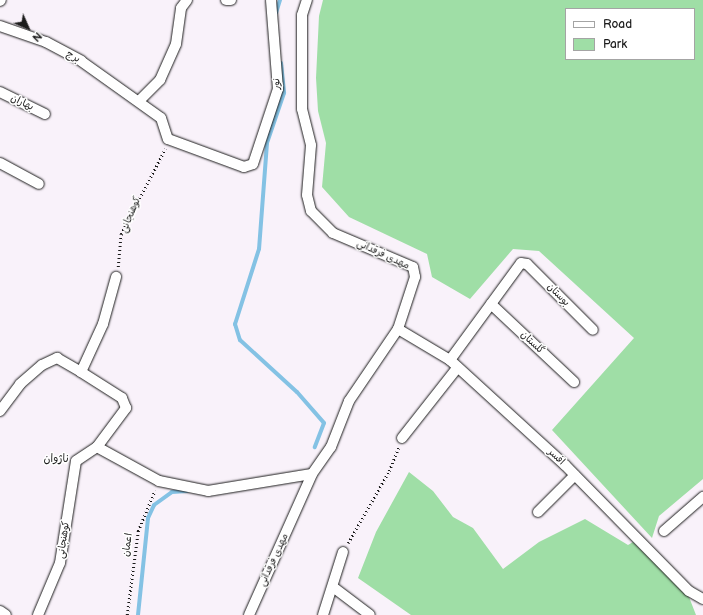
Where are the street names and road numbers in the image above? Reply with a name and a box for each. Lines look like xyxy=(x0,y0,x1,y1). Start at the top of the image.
street label: برج xyxy=(64,48,82,66)
street label: نور xyxy=(271,78,283,90)
street label: بهاران xyxy=(9,92,35,114)
street label: کوهنجانی xyxy=(118,195,144,235)
street label: مهدی فرقدانی xyxy=(355,238,411,272)
street label: بوستان xyxy=(544,281,572,309)
street label: گلستان xyxy=(518,329,546,357)
street label: افسر xyxy=(545,446,567,468)
street label: کوهنجانی xyxy=(55,520,73,560)
street label: اعمان xyxy=(120,532,136,558)
street label: مهدی فرقدانی xyxy=(257,532,291,588)

